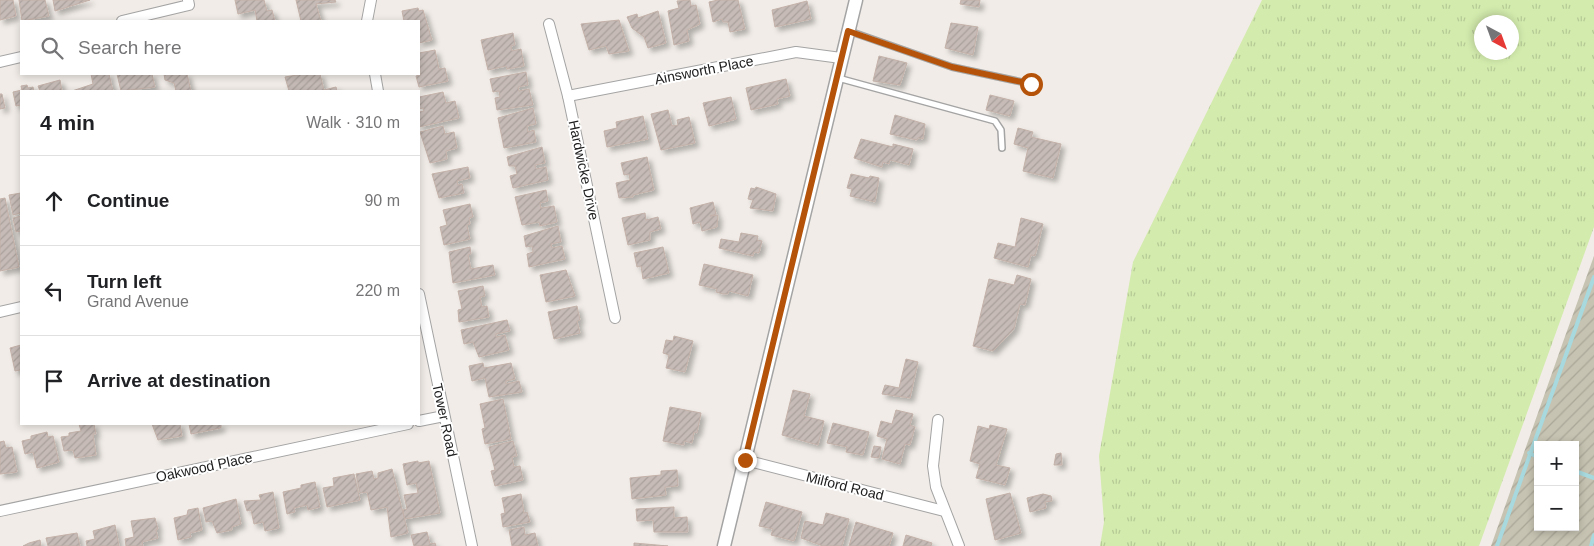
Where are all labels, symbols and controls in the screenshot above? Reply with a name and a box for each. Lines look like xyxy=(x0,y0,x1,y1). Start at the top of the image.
north arrow xyxy=(1474,15,1519,60)
search box xyxy=(20,20,420,75)
icon: search xyxy=(38,34,66,62)
text: Search here xyxy=(78,37,182,58)
street label: Ainsworth Place xyxy=(653,53,755,87)
route start xyxy=(1020,73,1043,96)
text: 4 min xyxy=(40,111,95,134)
text: Walk · 310 m xyxy=(306,114,400,131)
street label: Hardwicke Drive xyxy=(566,118,602,222)
icon: ahead xyxy=(40,187,68,215)
text: Continue xyxy=(87,190,169,211)
text: 90 m xyxy=(364,192,400,209)
text: Turn left xyxy=(87,271,162,292)
icon: left xyxy=(40,277,68,305)
text: 220 m xyxy=(356,282,400,299)
text: Grand Avenue xyxy=(87,293,189,310)
icon: arrive xyxy=(40,367,68,395)
text: Arrive at destination xyxy=(87,370,271,391)
street label: Tower Road xyxy=(429,382,461,458)
map controls xyxy=(1534,441,1579,531)
button: + xyxy=(1534,441,1579,486)
street label: Oakwood Place xyxy=(154,449,254,485)
route end xyxy=(734,449,757,472)
street label: Milford Road xyxy=(805,469,885,503)
button: − xyxy=(1534,486,1579,531)

